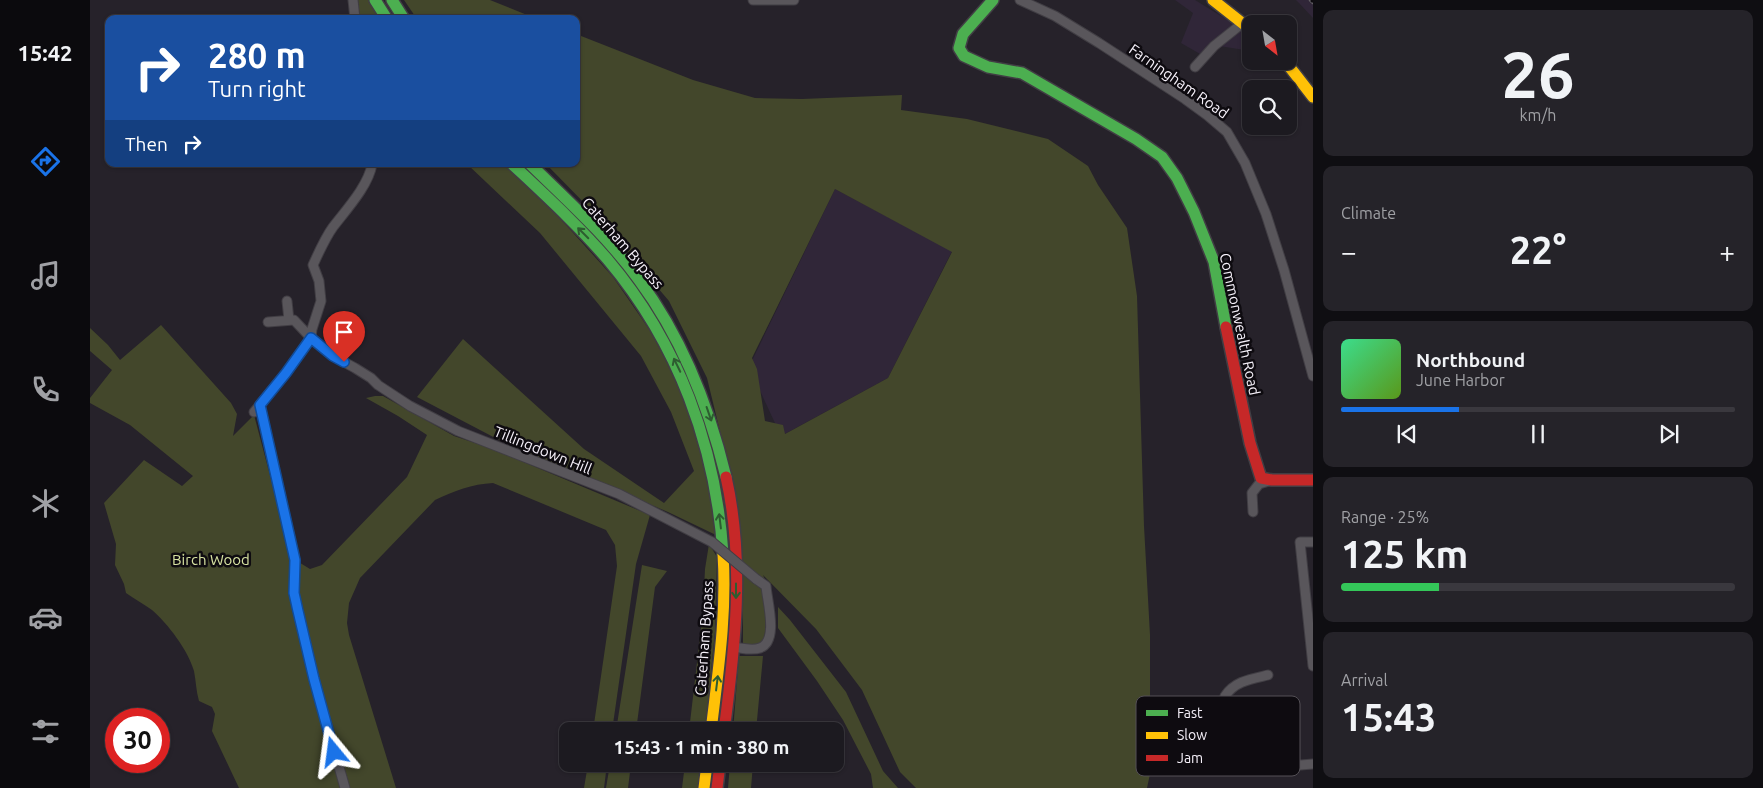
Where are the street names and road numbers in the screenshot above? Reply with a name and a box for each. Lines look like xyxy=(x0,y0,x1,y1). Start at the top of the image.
street label: Farningham Road xyxy=(1126,40,1232,122)
street label: Caterham Bypass xyxy=(579,194,667,292)
street label: Commonwealth Road xyxy=(1217,251,1263,397)
street label: Tillingdown Hill xyxy=(492,423,595,477)
street label: Caterham Bypass xyxy=(691,580,717,696)

